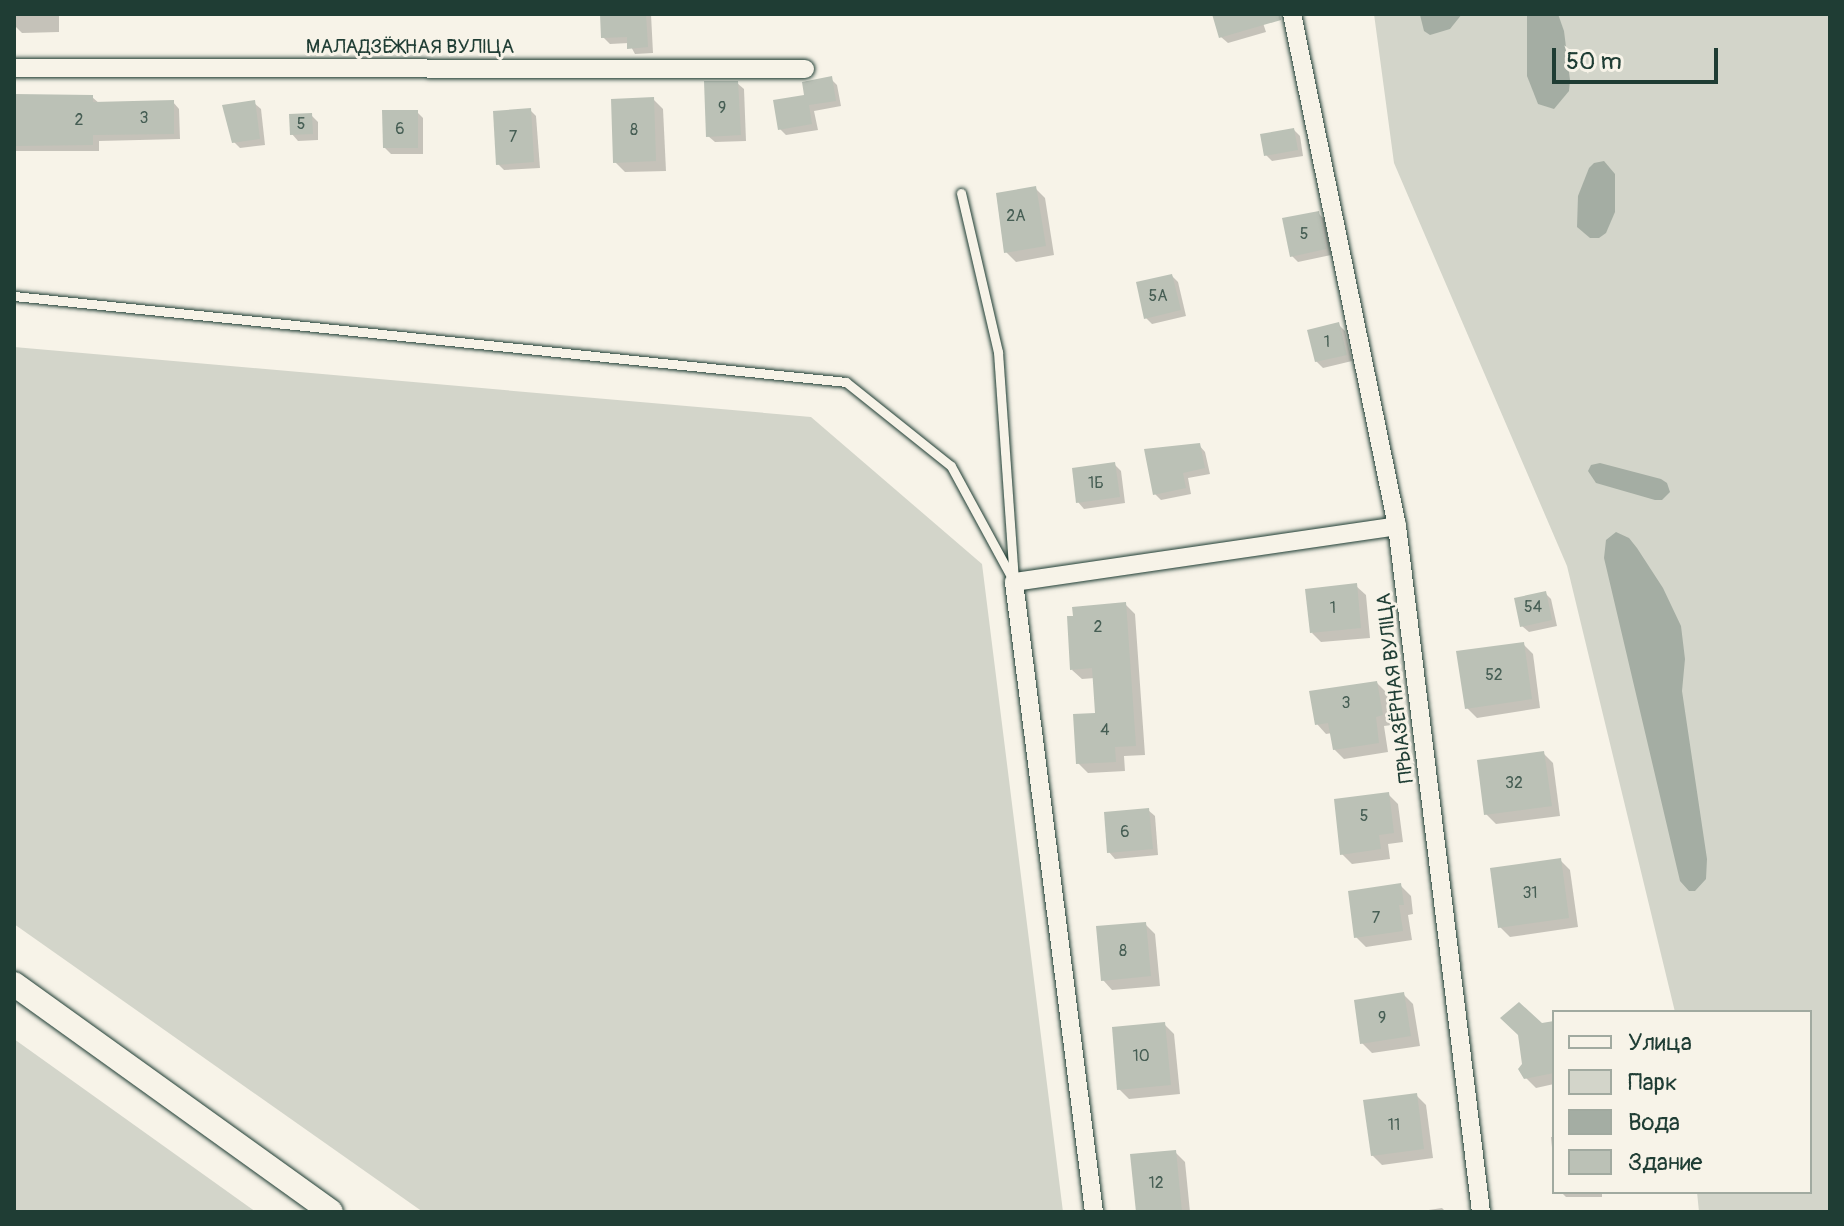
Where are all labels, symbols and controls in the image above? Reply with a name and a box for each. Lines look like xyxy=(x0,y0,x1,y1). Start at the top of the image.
scale bar xyxy=(1556,32,1722,82)
street label: МАЛАДЗЁЖНАЯ ВУЛІЦА xyxy=(306,34,514,58)
text: 50 m xyxy=(1566,47,1622,76)
house number: 9 xyxy=(718,98,726,118)
house number: 3 xyxy=(140,108,148,128)
house number: 2 xyxy=(75,110,83,130)
house number: 5 xyxy=(297,114,305,134)
house number: 6 xyxy=(395,119,405,139)
house number: 8 xyxy=(630,120,638,140)
house number: 7 xyxy=(509,127,517,147)
house number: 2А xyxy=(1006,206,1026,226)
house number: 5 xyxy=(1300,224,1308,244)
house number: 5А xyxy=(1148,286,1168,306)
house number: 1 xyxy=(1324,332,1330,352)
house number: 1Б xyxy=(1088,473,1104,493)
street label: ПРЫАЗЁРНАЯ ВУЛІЦА xyxy=(1371,592,1419,784)
house number: 54 xyxy=(1524,597,1542,617)
house number: 1 xyxy=(1330,598,1336,618)
house number: 2 xyxy=(1094,617,1102,637)
house number: 52 xyxy=(1485,665,1503,685)
house number: 3 xyxy=(1342,693,1350,713)
house number: 4 xyxy=(1100,720,1110,740)
house number: 32 xyxy=(1505,773,1523,793)
house number: 5 xyxy=(1360,806,1368,826)
house number: 6 xyxy=(1120,822,1130,842)
house number: 31 xyxy=(1522,883,1538,903)
house number: 7 xyxy=(1372,908,1380,928)
house number: 8 xyxy=(1119,941,1127,961)
house number: 9 xyxy=(1378,1008,1386,1028)
legend xyxy=(1552,1010,1812,1194)
text: Улица xyxy=(1628,1028,1692,1057)
house number: 10 xyxy=(1132,1046,1150,1066)
text: Парк xyxy=(1628,1068,1677,1097)
text: Вода xyxy=(1628,1108,1680,1137)
house number: 11 xyxy=(1388,1115,1400,1135)
text: Здание xyxy=(1628,1148,1702,1177)
house number: 12 xyxy=(1148,1173,1164,1193)

